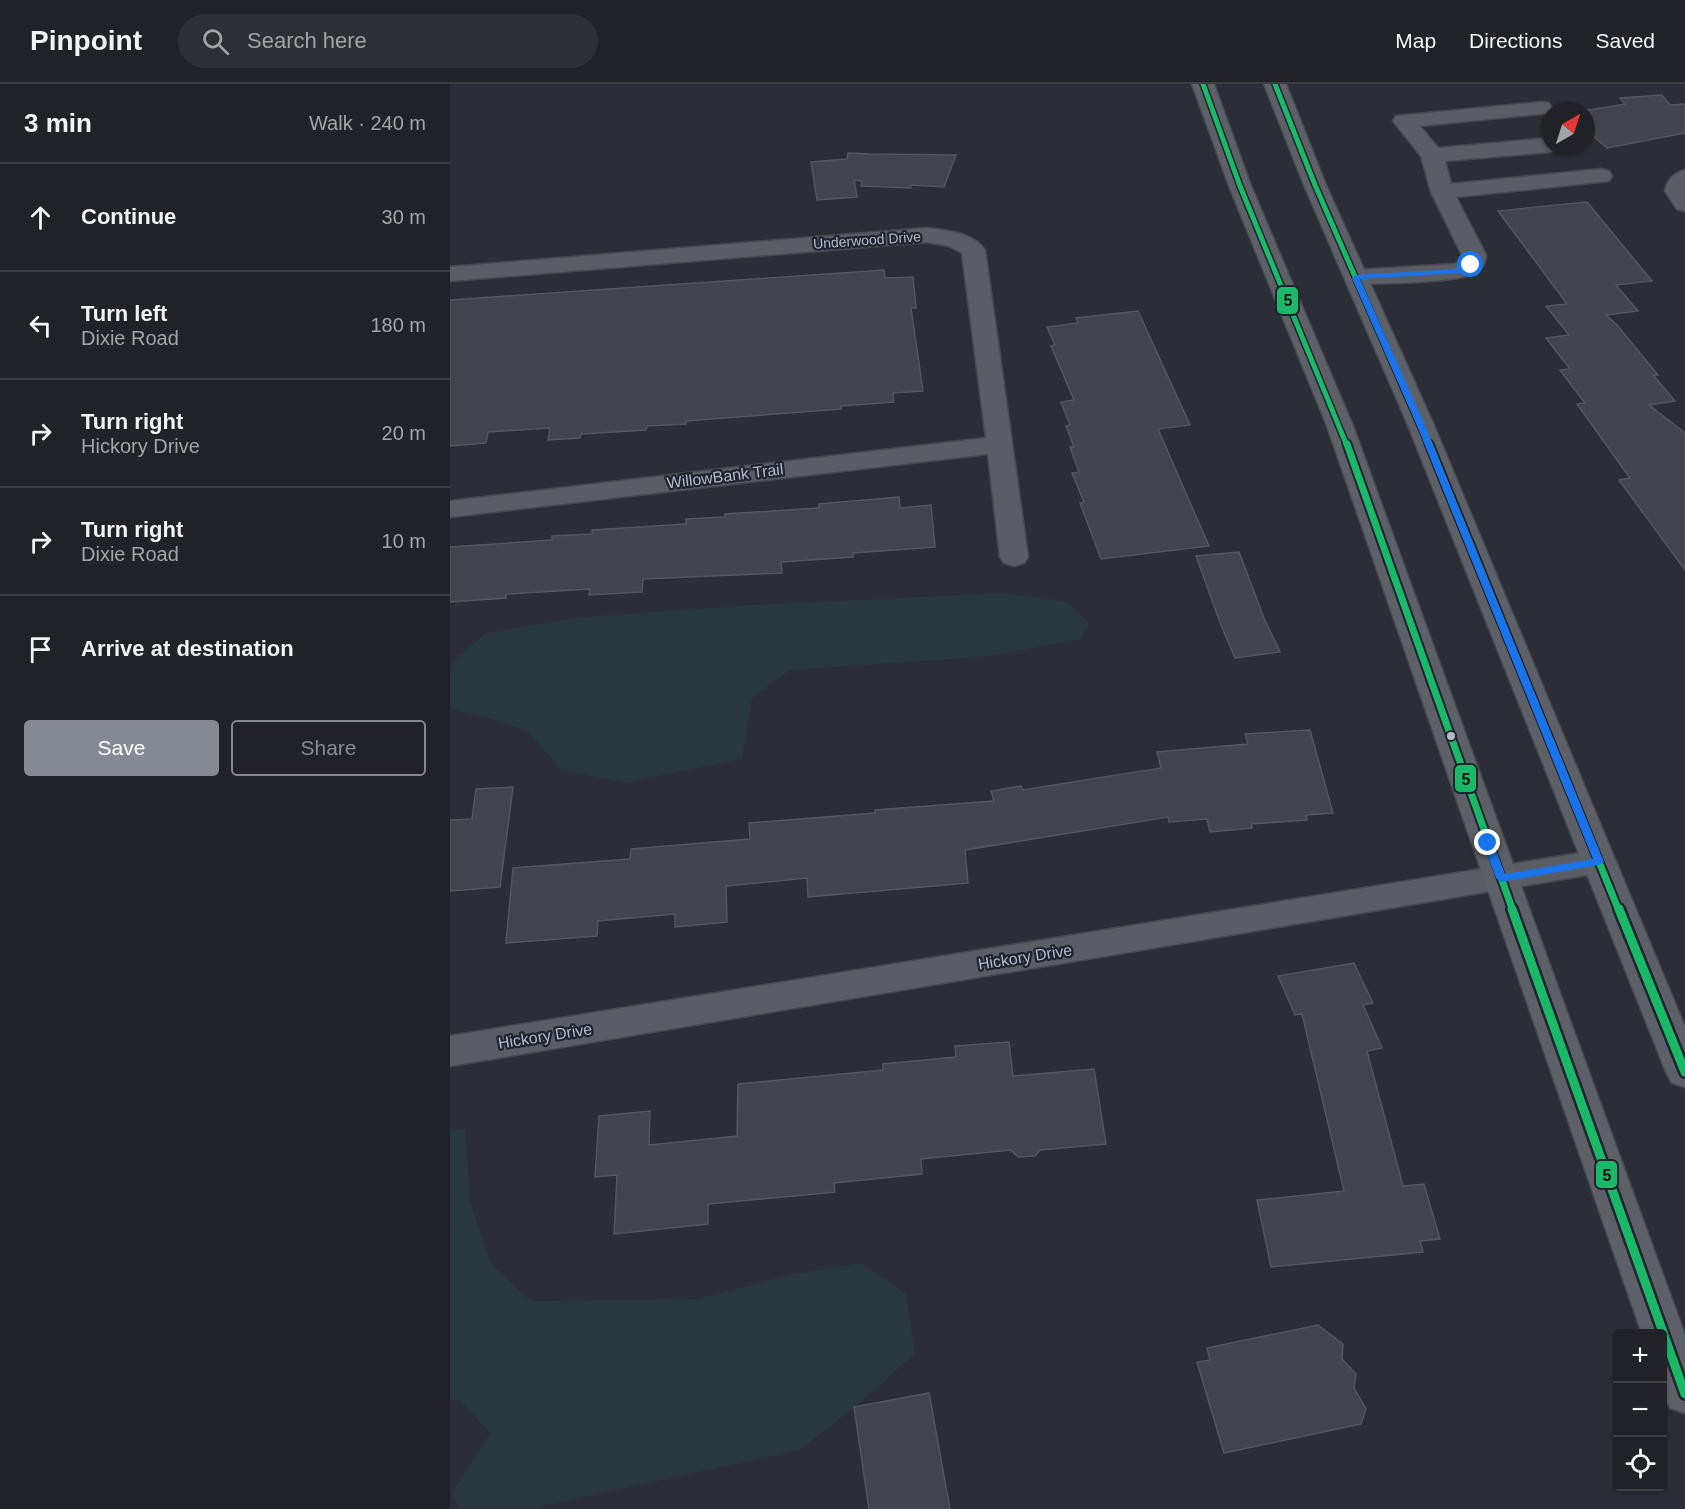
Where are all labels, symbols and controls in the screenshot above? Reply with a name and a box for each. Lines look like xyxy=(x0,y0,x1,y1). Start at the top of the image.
search box xyxy=(178,14,598,68)
text: Pinpoint xyxy=(30,25,142,56)
icon: search xyxy=(199,25,232,58)
text: Search here xyxy=(247,28,367,53)
text: Map xyxy=(1395,29,1436,52)
text: Directions xyxy=(1469,29,1562,52)
text: Saved xyxy=(1595,29,1655,52)
north arrow xyxy=(1541,102,1595,156)
text: 3 min xyxy=(24,108,92,138)
text: Walk · 240 m xyxy=(309,112,426,134)
icon: ahead xyxy=(24,201,57,234)
text: Continue xyxy=(81,204,176,229)
text: 30 m xyxy=(382,206,426,228)
street label: Underwood Drive xyxy=(812,228,922,252)
route start xyxy=(1457,251,1483,277)
line badge: 5 xyxy=(1276,286,1299,315)
text: 5 xyxy=(1284,292,1293,309)
text: Turn left xyxy=(81,301,167,326)
icon: left xyxy=(24,309,57,342)
text: 180 m xyxy=(370,314,426,336)
text: Dixie Road xyxy=(81,327,179,349)
text: Turn right xyxy=(81,409,183,434)
icon: right xyxy=(24,417,57,450)
text: 20 m xyxy=(382,422,426,444)
text: Hickory Drive xyxy=(81,435,200,457)
street label: WillowBank Trail xyxy=(666,460,784,492)
text: Turn right xyxy=(81,517,183,542)
icon: right xyxy=(24,525,57,558)
text: 10 m xyxy=(382,530,426,552)
text: Dixie Road xyxy=(81,543,179,565)
icon: arrive xyxy=(24,633,57,666)
text: Arrive at destination xyxy=(81,636,294,661)
button: Save xyxy=(24,720,219,776)
button: Share xyxy=(231,720,426,776)
unlabelled marker xyxy=(1445,730,1457,742)
line badge: 5 xyxy=(1454,764,1477,793)
text: 5 xyxy=(1462,771,1471,788)
route end xyxy=(1474,829,1500,855)
street label: Hickory Drive xyxy=(977,941,1073,973)
street label: Hickory Drive xyxy=(497,1020,593,1052)
line badge: 5 xyxy=(1595,1160,1618,1189)
text: 5 xyxy=(1603,1167,1612,1184)
map controls xyxy=(1613,1329,1667,1491)
button: + xyxy=(1613,1329,1667,1383)
button: − xyxy=(1613,1383,1667,1437)
button: locate xyxy=(1613,1437,1667,1491)

